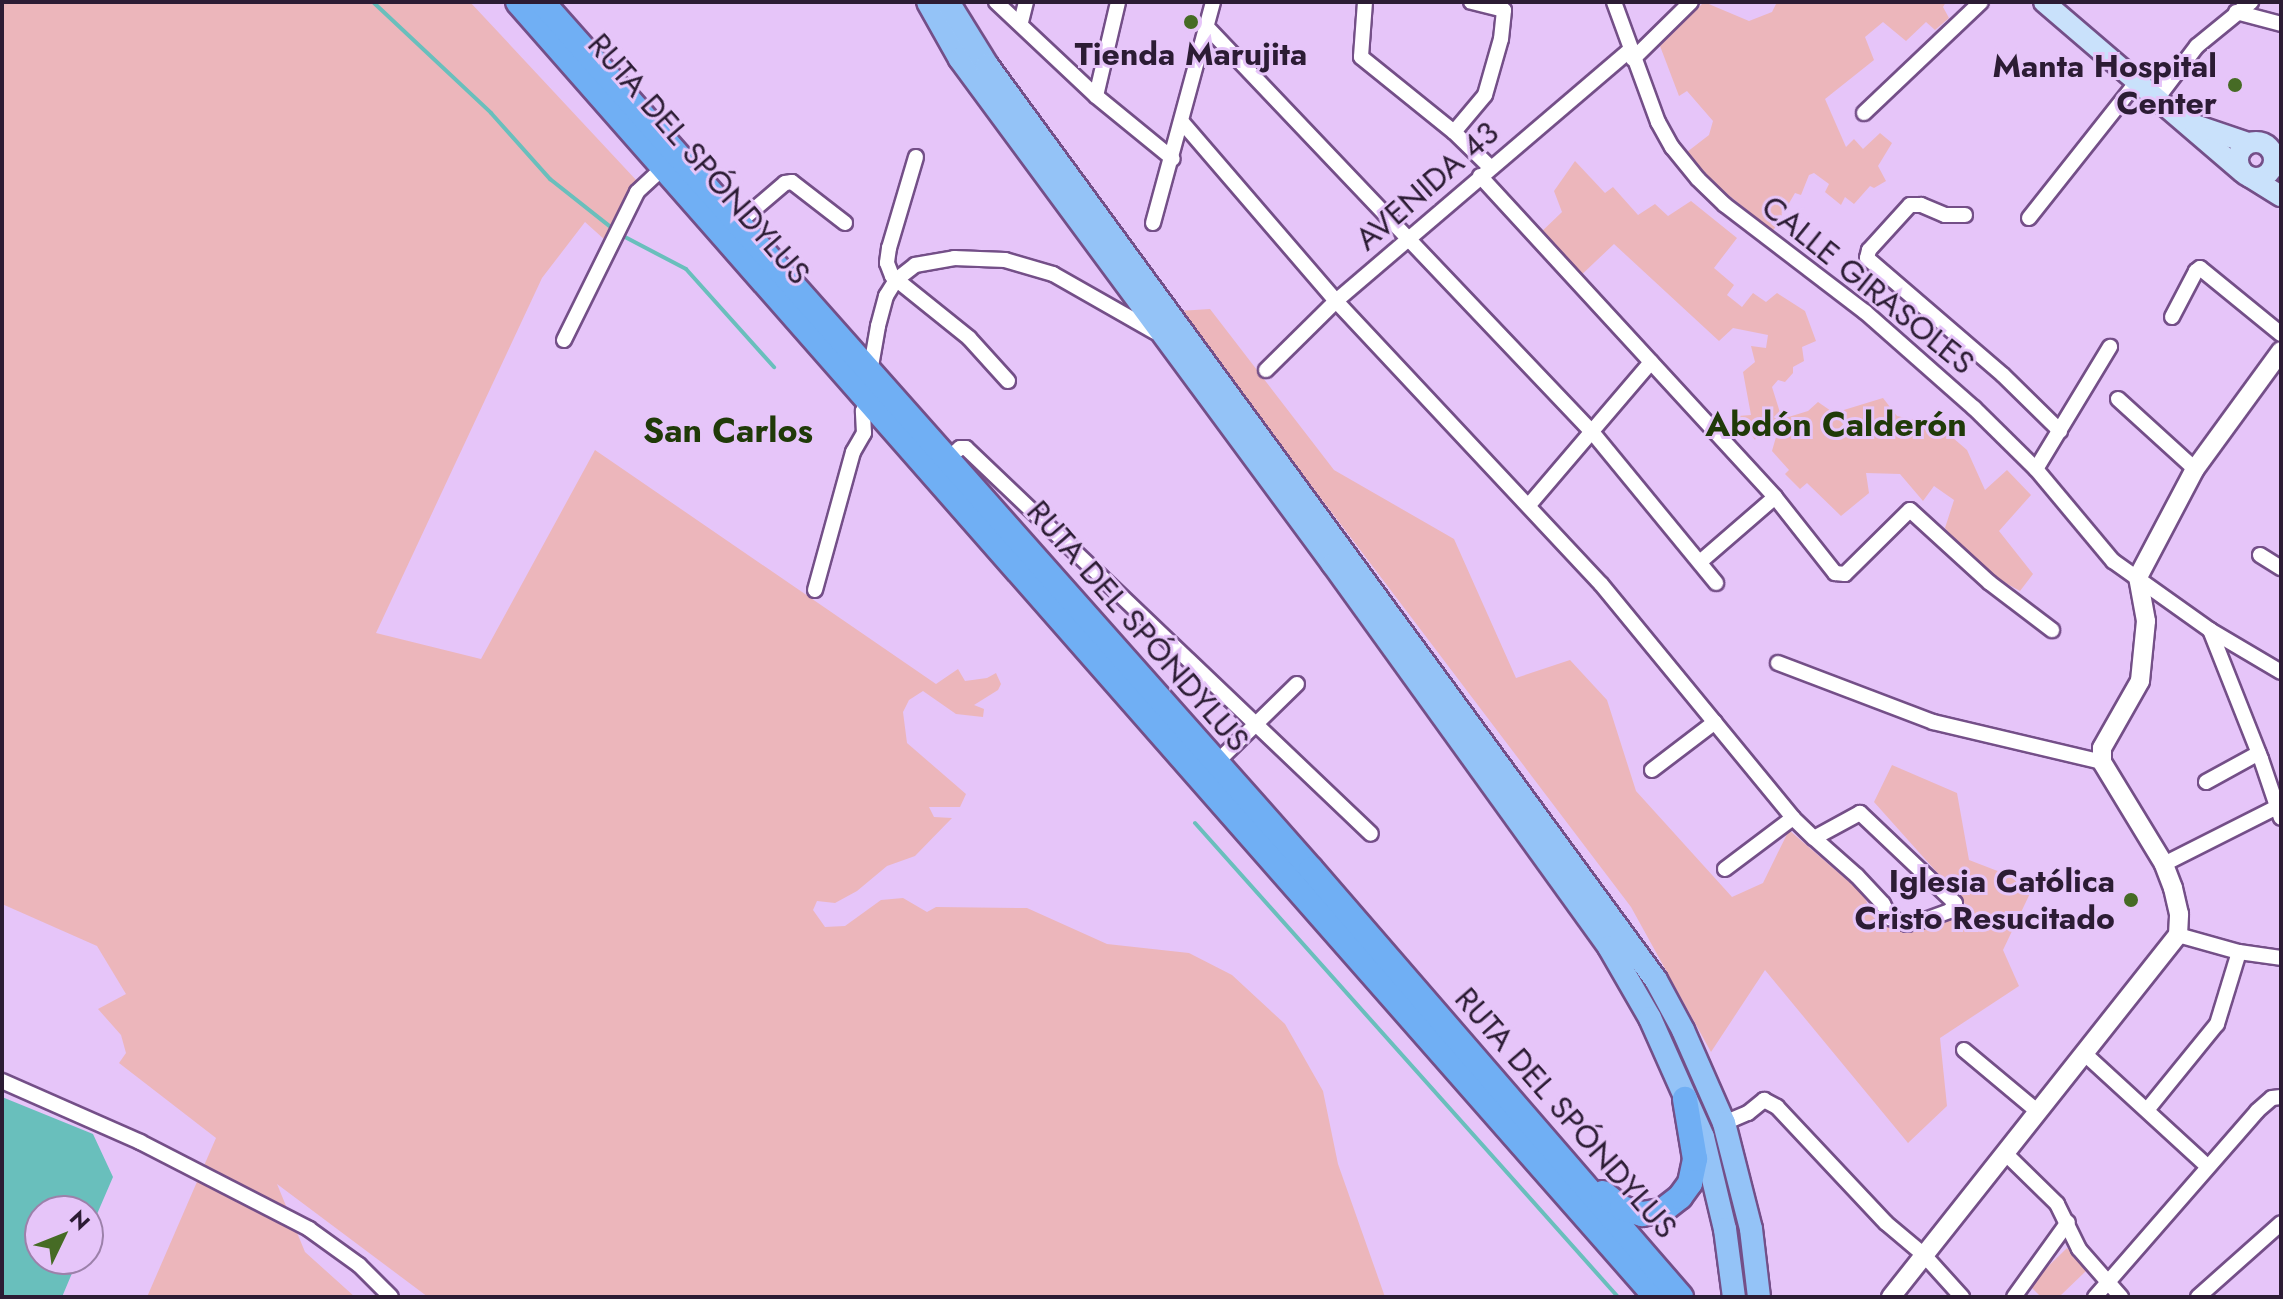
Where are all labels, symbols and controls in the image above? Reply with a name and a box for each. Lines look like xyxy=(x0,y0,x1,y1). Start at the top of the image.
marker: Tienda Marujita xyxy=(1182,13,1200,31)
street label: RUTA DEL SPÓNDYLUS xyxy=(580,26,818,292)
place label: Tienda Marujita xyxy=(1075,35,1307,73)
place label: Manta Hospital Center xyxy=(1993,48,2217,123)
marker: Manta Hospital Center xyxy=(2224,74,2246,96)
street label: AVENIDA 43 xyxy=(1348,113,1506,259)
street label: CALLE GIRASOLES xyxy=(1754,187,1982,383)
district label: Abdón Calderón xyxy=(1705,405,1967,445)
district label: San Carlos xyxy=(643,411,813,451)
street label: RUTA DEL SPÓNDYLUS xyxy=(1019,493,1257,759)
place label: Iglesia Católica Cristo Resucitado xyxy=(1855,863,2115,938)
marker: Iglesia Católica Cristo Resucitado xyxy=(2122,891,2140,909)
street label: RUTA DEL SPÓNDYLUS xyxy=(1447,980,1685,1246)
north arrow xyxy=(24,1195,104,1275)
text: N xyxy=(62,1203,98,1237)

